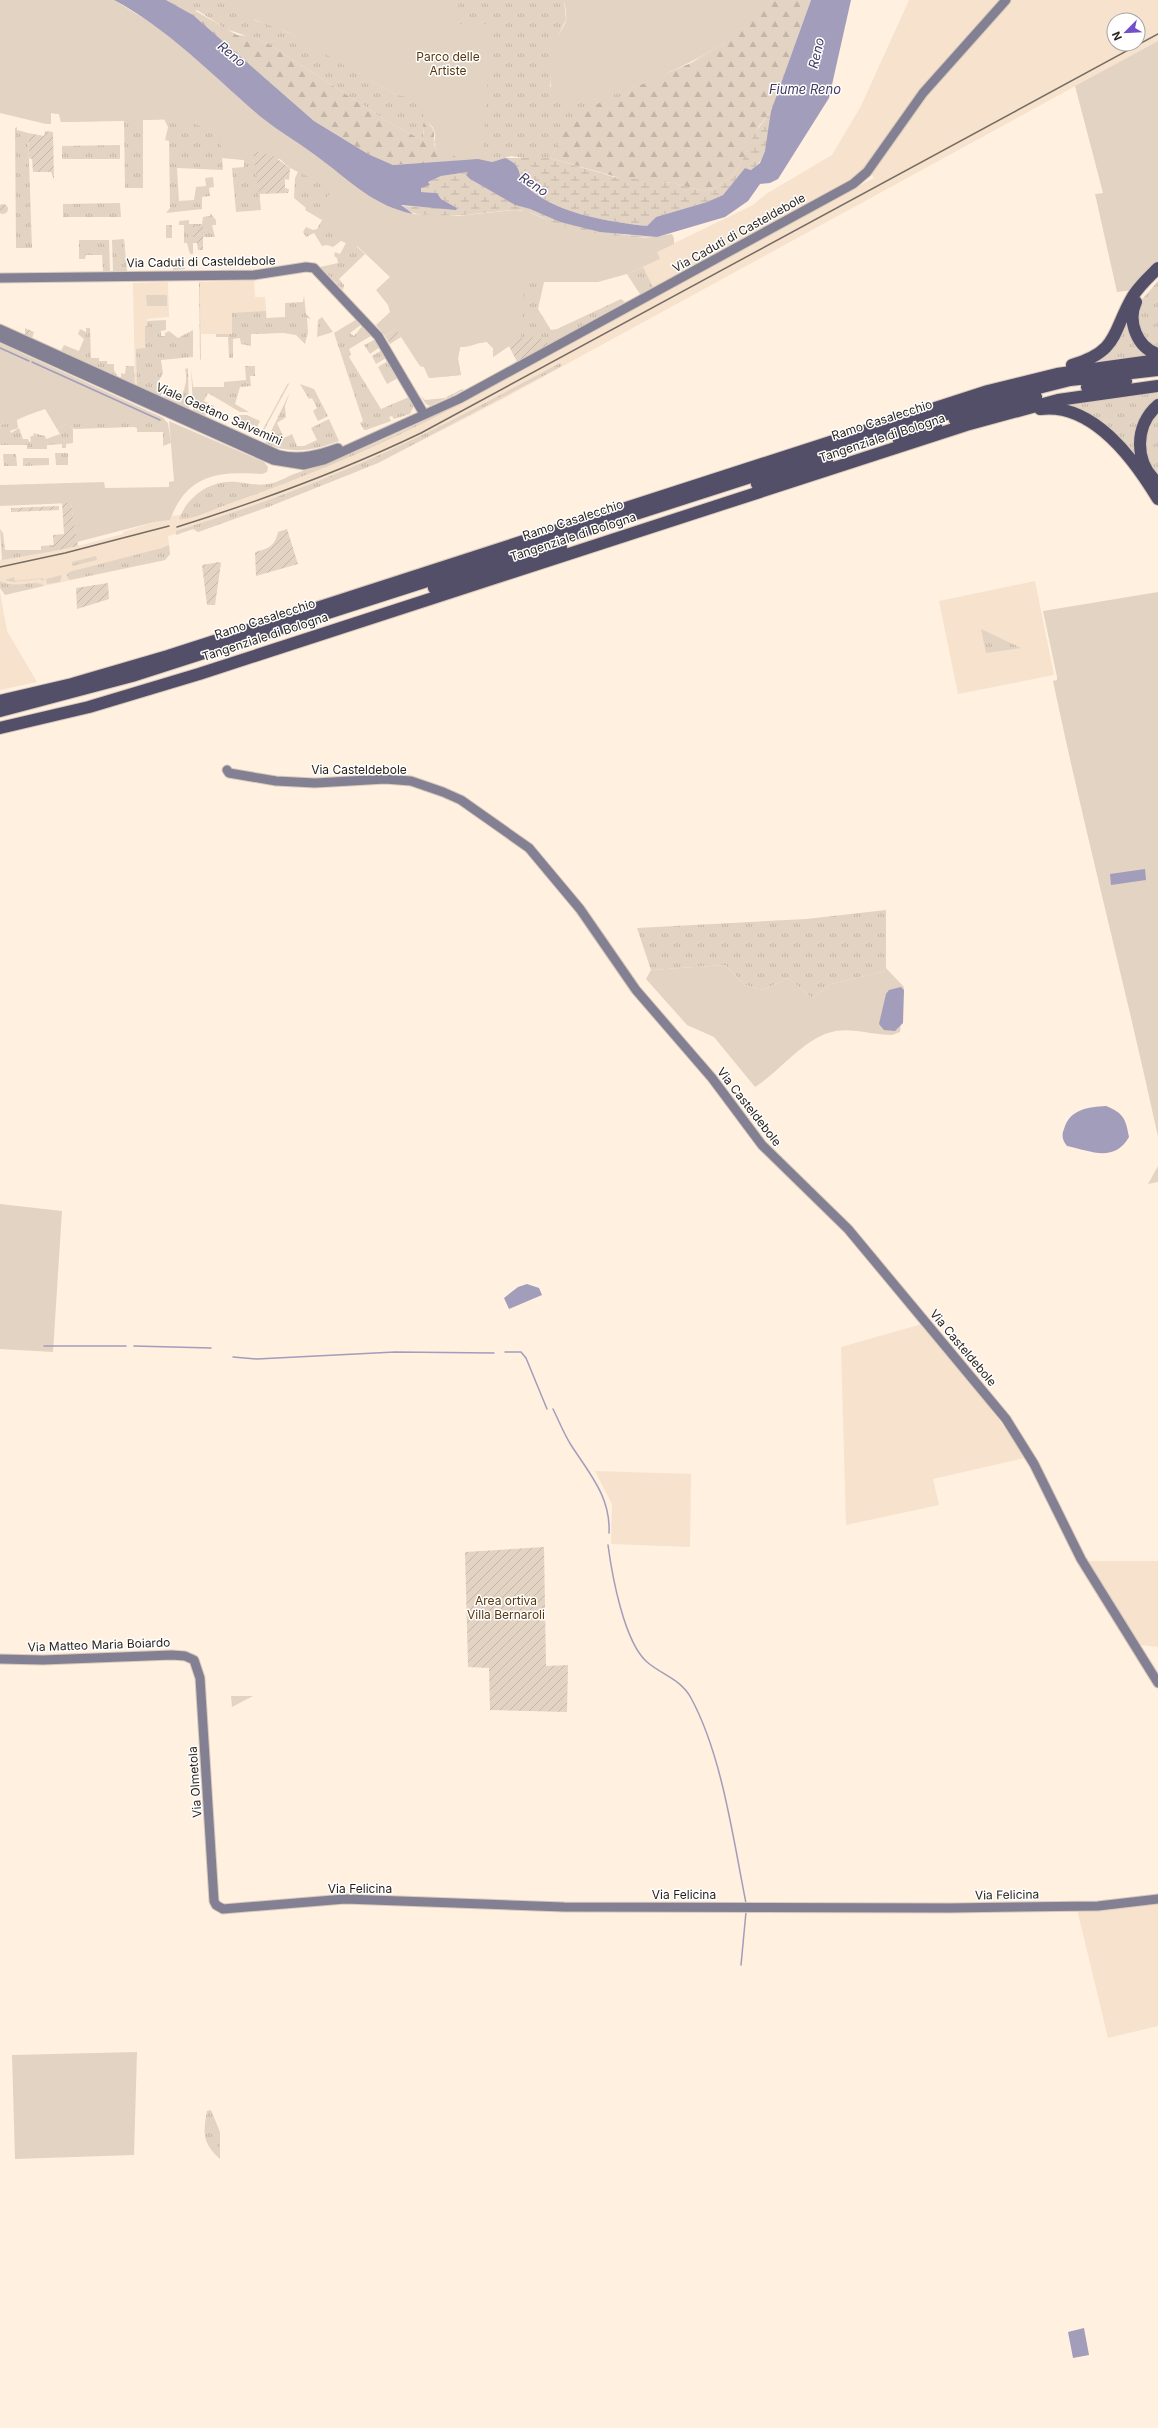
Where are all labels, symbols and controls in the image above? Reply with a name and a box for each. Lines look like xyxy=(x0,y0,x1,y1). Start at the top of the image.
north arrow xyxy=(1106,12,1146,52)
text: N xyxy=(1109,29,1125,43)
water label: Reno xyxy=(805,36,827,70)
water label: Reno xyxy=(215,38,249,70)
park label: Parco delle Artiste xyxy=(416,49,480,78)
water label: Fiume Reno xyxy=(769,81,841,97)
water label: Reno xyxy=(517,169,552,199)
street label: Via Caduti di Casteldebole xyxy=(670,190,808,275)
street label: Via Caduti di Casteldebole xyxy=(126,253,276,270)
street label: Viale Gaetano Salvemini xyxy=(154,379,285,448)
street label: Ramo Casalecchio xyxy=(830,396,934,443)
street label: Tangenziale di Bologna xyxy=(817,410,947,465)
street label: Ramo Casalecchio xyxy=(521,496,625,543)
street label: Tangenziale di Bologna xyxy=(508,509,638,564)
street label: Ramo Casalecchio xyxy=(213,595,317,642)
street label: Tangenziale di Bologna xyxy=(200,609,330,664)
street label: Via Casteldebole xyxy=(311,762,407,777)
street label: Via Casteldebole xyxy=(714,1064,785,1149)
street label: Via Casteldebole xyxy=(927,1306,1000,1389)
park label: Area ortiva Villa Bernaroli xyxy=(467,1593,545,1622)
street label: Via Matteo Maria Boiardo xyxy=(27,1635,171,1654)
street label: Via Olmetola xyxy=(185,1746,204,1818)
street label: Via Felicina xyxy=(328,1881,392,1896)
street label: Via Felicina xyxy=(975,1886,1039,1903)
street label: Via Felicina xyxy=(652,1887,716,1902)

